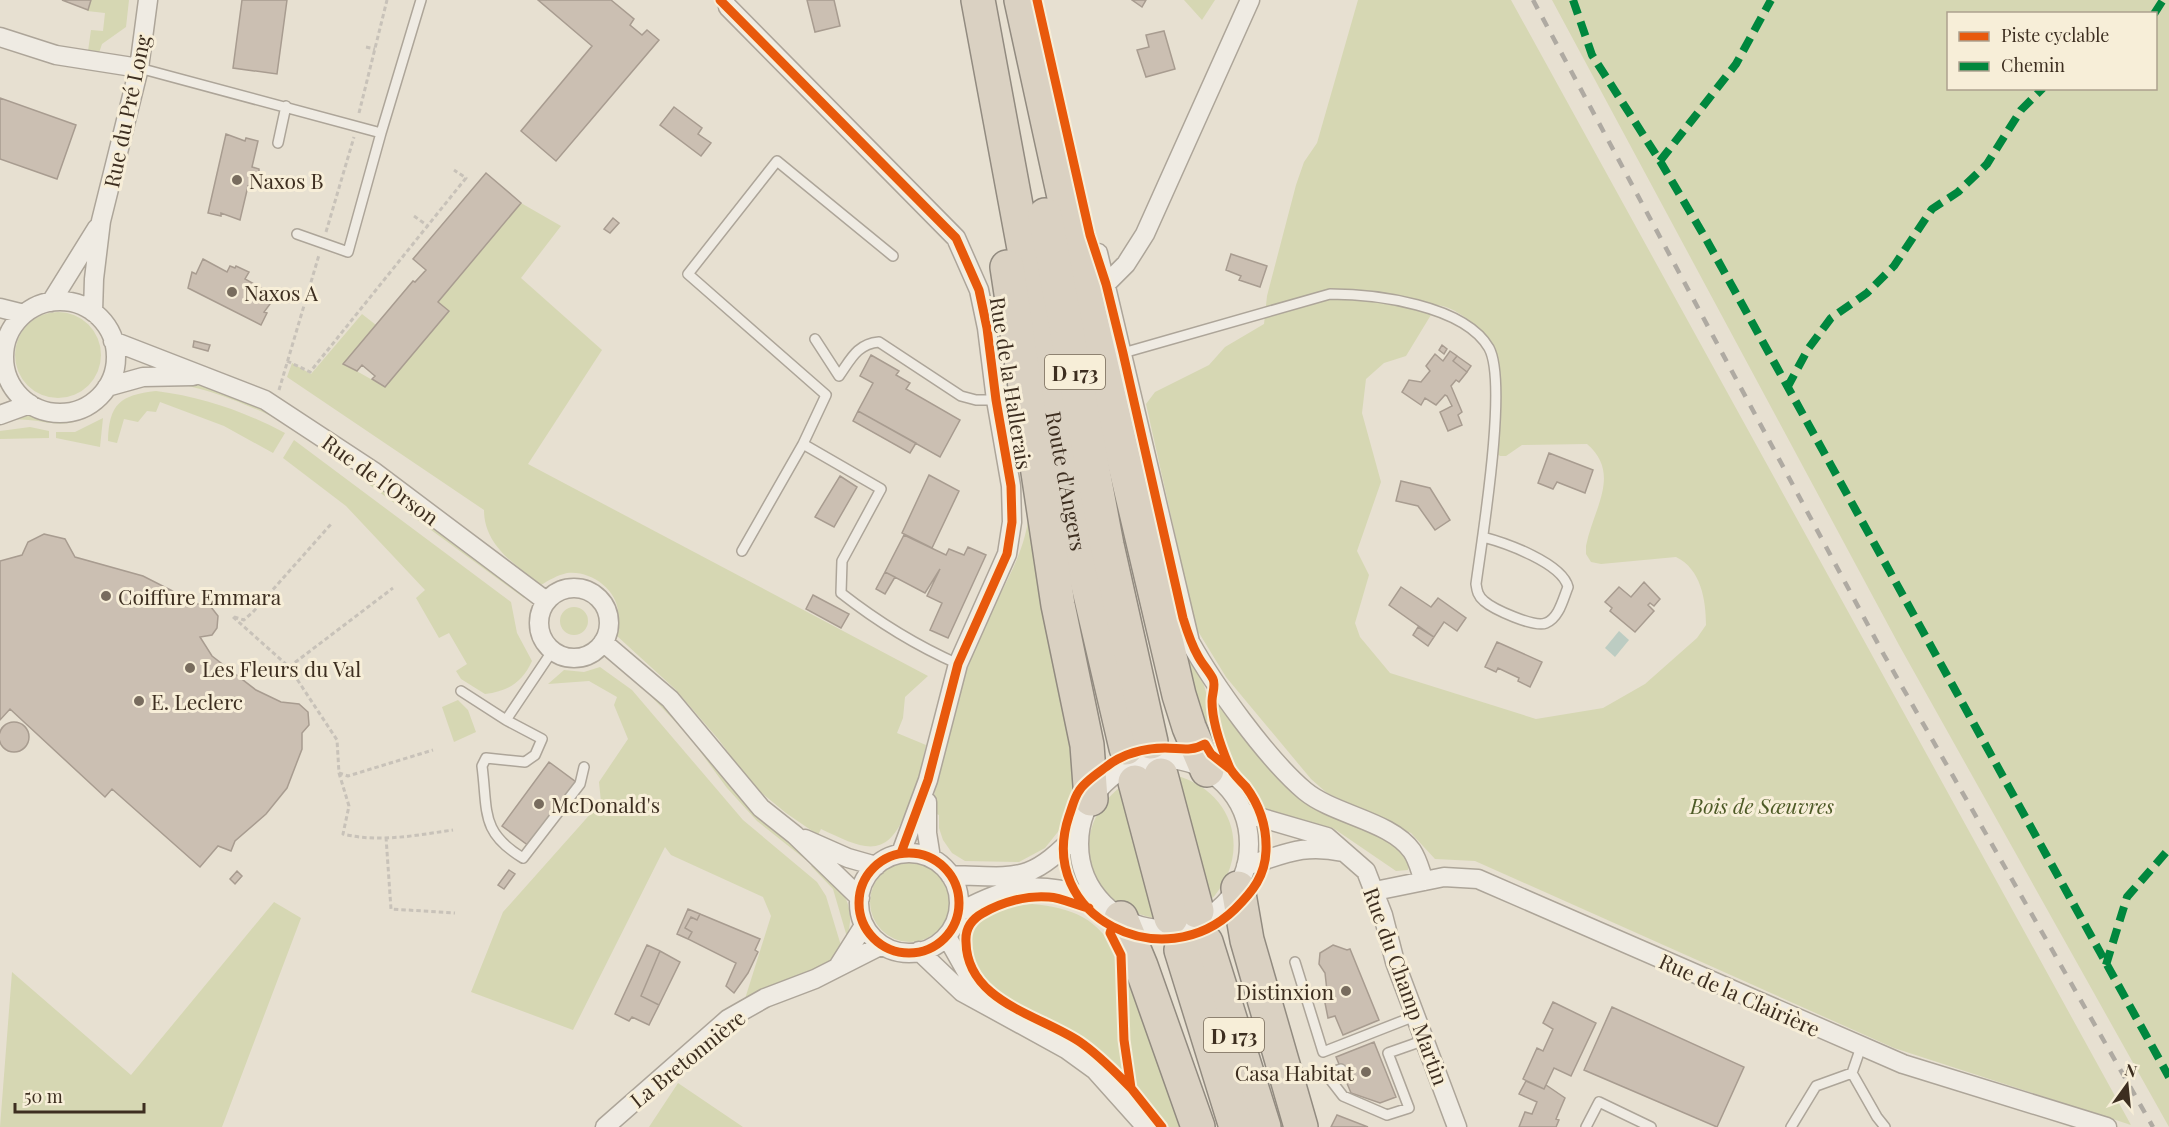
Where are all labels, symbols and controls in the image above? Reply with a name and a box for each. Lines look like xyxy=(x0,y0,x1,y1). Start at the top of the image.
legend xyxy=(1947,12,2157,90)
text: Piste cyclable xyxy=(2001,23,2109,47)
street label: Rue du Pré Long xyxy=(96,32,156,190)
text: Chemin xyxy=(2001,53,2065,77)
place label: Naxos B xyxy=(249,166,324,194)
marker: Naxos B xyxy=(230,173,244,187)
place label: Naxos A xyxy=(244,278,319,306)
marker: Naxos A xyxy=(225,285,239,299)
street label: Rue de la Hallerais xyxy=(985,295,1039,471)
road number: D 173 xyxy=(1045,355,1105,389)
street label: Route d'Angers xyxy=(1040,409,1094,553)
street label: Rue de l'Orson xyxy=(317,427,445,531)
place label: Coiffure Emmara xyxy=(118,582,282,610)
marker: Coiffure Emmara xyxy=(99,589,113,603)
place label: Les Fleurs du Val xyxy=(202,654,361,682)
marker: Les Fleurs du Val xyxy=(183,661,197,675)
place label: E. Leclerc xyxy=(151,687,243,715)
marker: E. Leclerc xyxy=(132,694,146,708)
place label: McDonald's xyxy=(551,790,660,818)
park label: Bois de Sœuvres xyxy=(1689,791,1834,819)
marker: McDonald's xyxy=(532,797,546,811)
street label: Rue du Champ Martin xyxy=(1358,883,1456,1089)
street label: Rue de la Clairière xyxy=(1655,946,1825,1042)
place label: Distinxion xyxy=(1236,977,1334,1005)
marker: Distinxion xyxy=(1339,984,1353,998)
street label: La Bretonnière xyxy=(624,1003,750,1113)
road number: D 173 xyxy=(1204,1018,1264,1052)
north arrow xyxy=(2097,1055,2157,1115)
place label: Casa Habitat xyxy=(1235,1058,1355,1086)
text: N xyxy=(2123,1058,2140,1082)
marker: Casa Habitat xyxy=(1359,1065,1373,1079)
scale bar xyxy=(15,1076,144,1114)
text: 50 m xyxy=(24,1084,63,1108)

